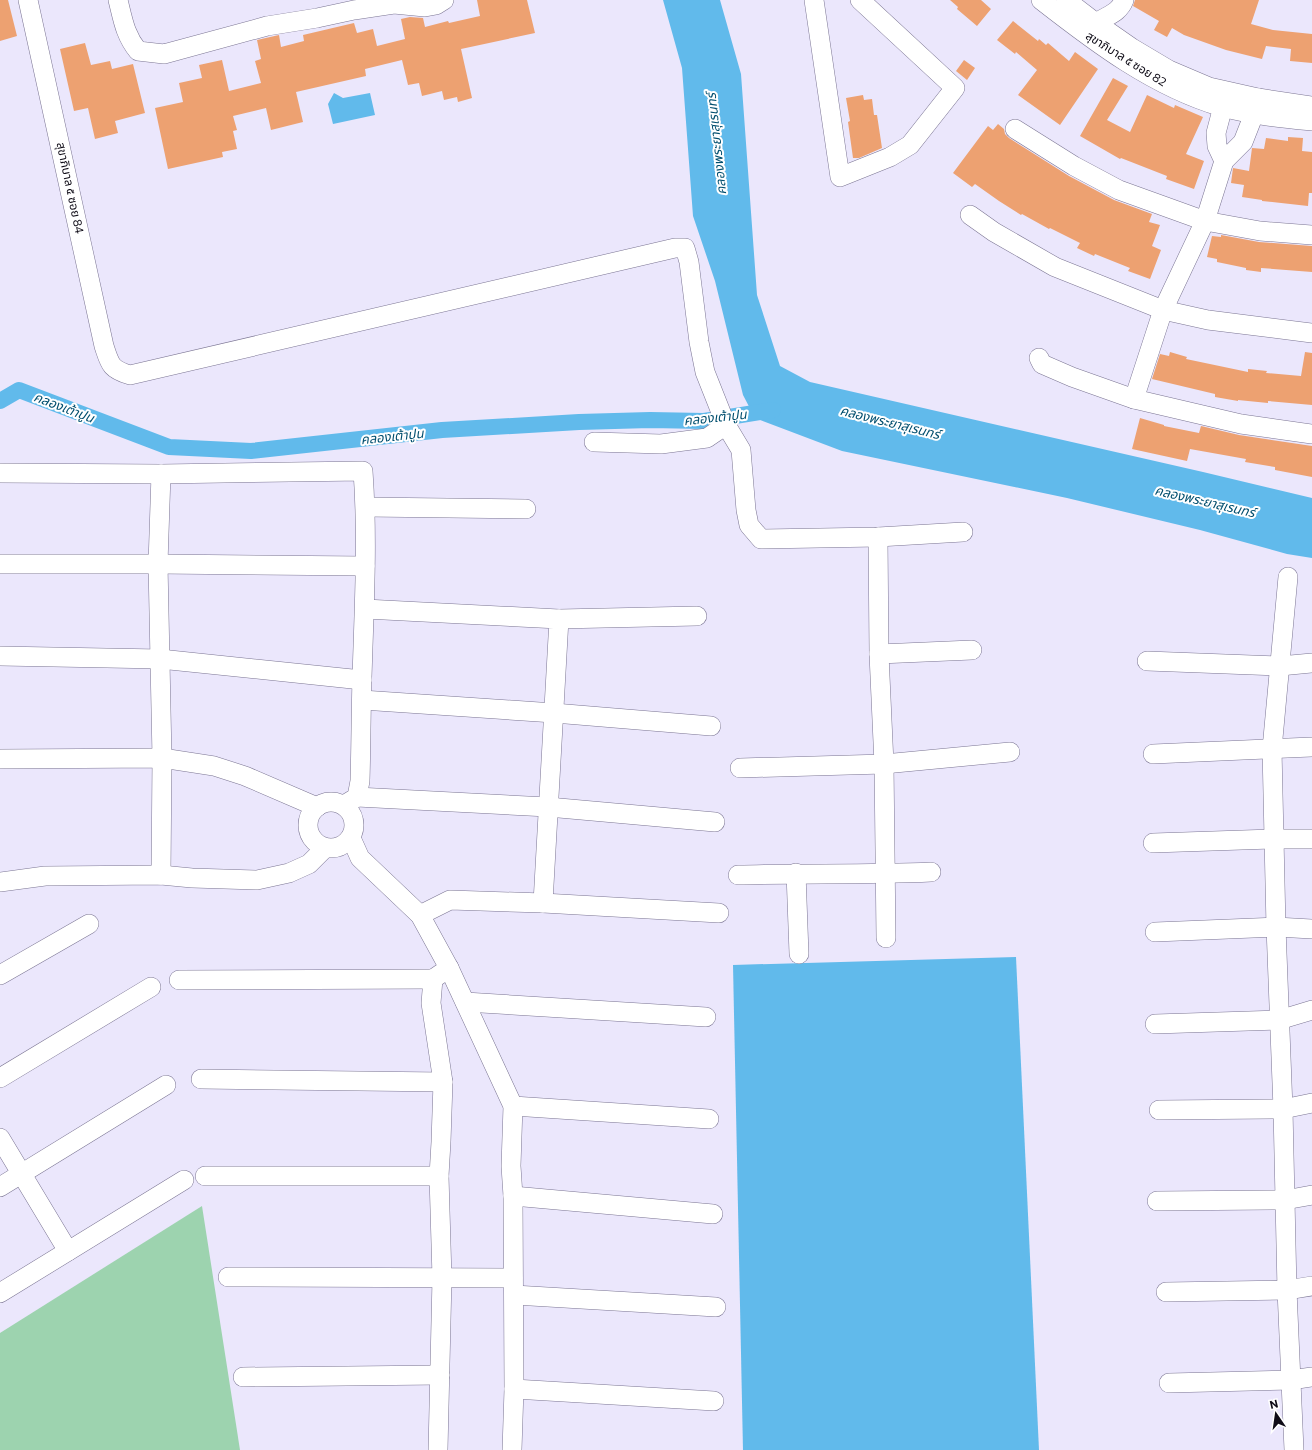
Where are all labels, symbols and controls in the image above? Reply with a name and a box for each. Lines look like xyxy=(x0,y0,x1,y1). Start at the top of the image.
street label: สุขาภิบาล ๕ ซอย 82 xyxy=(1083,28,1170,90)
water label: คลองพระยาสุเรนทร์ xyxy=(702,89,730,196)
street label: สุขาภิบาล ๕ ซอย 84 xyxy=(53,141,87,235)
water label: คลองเต้าปูน xyxy=(31,388,97,427)
water label: คลองพระยาสุเรนทร์ xyxy=(838,402,945,444)
water label: คลองเต้าปูน xyxy=(683,406,748,429)
water label: คลองเต้าปูน xyxy=(360,425,425,448)
water label: คลองพระยาสุเรนทร์ xyxy=(1153,482,1260,522)
north arrow xyxy=(1256,1394,1296,1434)
text: N xyxy=(1268,1397,1279,1411)

